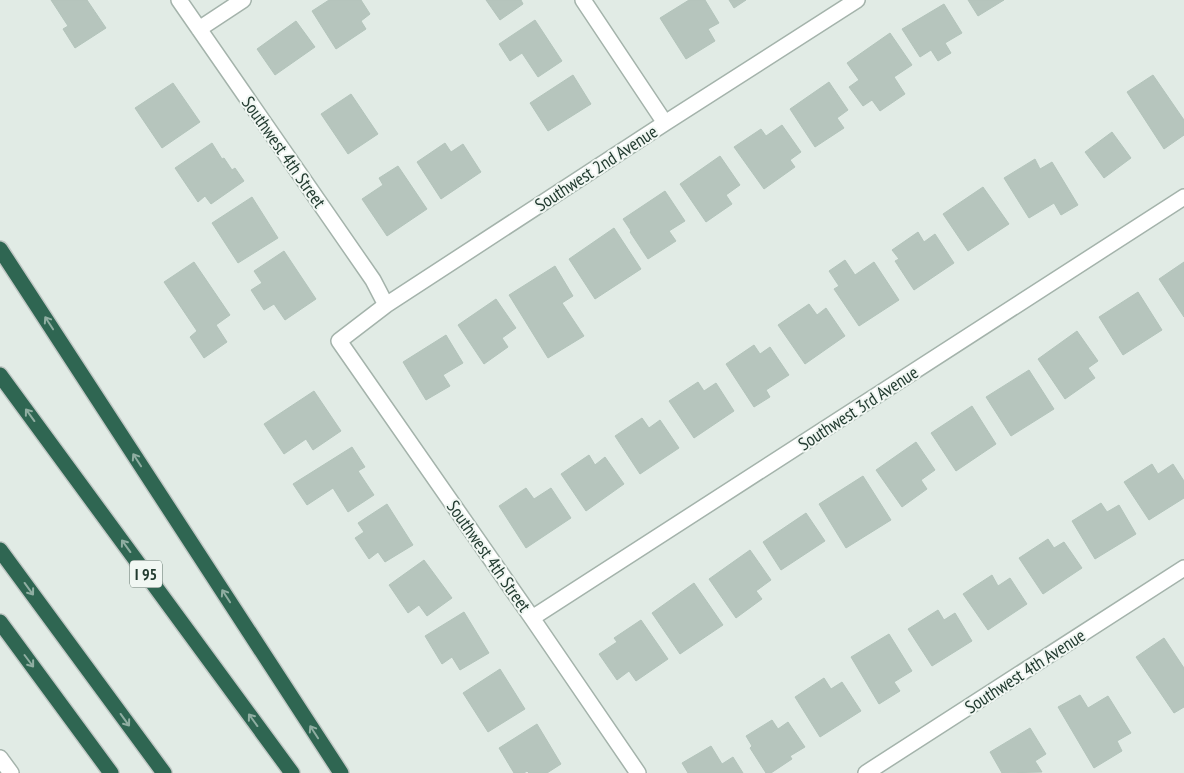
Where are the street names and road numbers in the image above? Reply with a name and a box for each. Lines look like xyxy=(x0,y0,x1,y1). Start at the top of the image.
street label: Southwest 4th Street xyxy=(237,92,331,212)
street label: Southwest 2nd Avenue xyxy=(530,120,662,216)
street label: Southwest 3rd Avenue xyxy=(794,361,922,455)
street label: Southwest 4th Street xyxy=(442,496,536,616)
road number: I 95 xyxy=(130,560,162,588)
street label: Southwest 4th Avenue xyxy=(961,624,1089,718)

